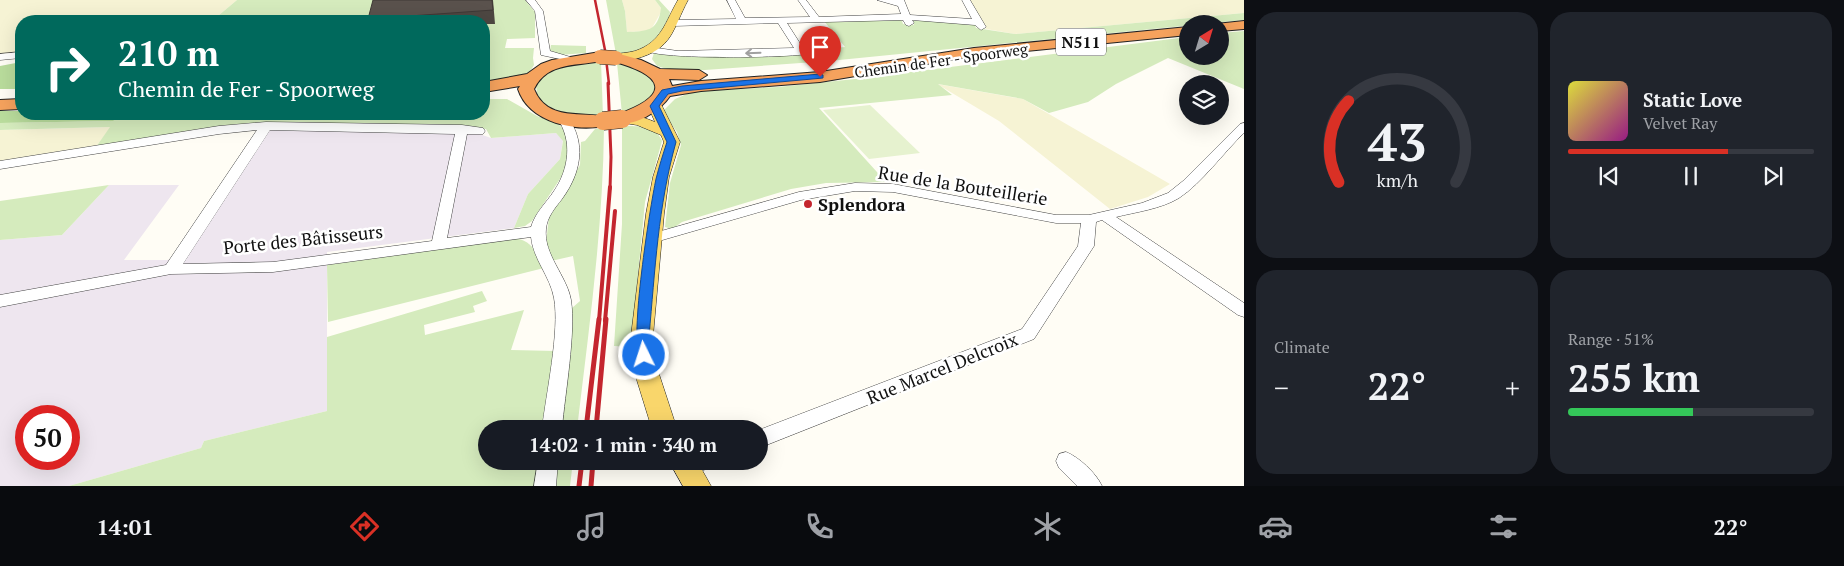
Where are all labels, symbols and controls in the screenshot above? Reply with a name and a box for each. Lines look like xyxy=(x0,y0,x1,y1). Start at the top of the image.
north arrow xyxy=(1179,15,1229,65)
map controls xyxy=(1179,15,1229,125)
pin xyxy=(799,26,841,77)
road number: N511 xyxy=(1056,28,1106,56)
text: 210 m xyxy=(118,30,219,76)
icon: arrive xyxy=(806,33,834,61)
icon: right xyxy=(35,35,100,100)
street label: Chemin de Fer - Spoorweg xyxy=(853,38,1030,82)
one-way arrow xyxy=(745,48,762,58)
text: Chemin de Fer - Spoorweg xyxy=(118,74,374,103)
button: layers xyxy=(1179,75,1229,125)
text: Static Love xyxy=(1643,87,1742,112)
text: 43 xyxy=(1368,107,1426,176)
text: Velvet Ray xyxy=(1643,112,1717,134)
street label: Rue de la Bouteillerie xyxy=(877,160,1049,210)
icon: previous xyxy=(1595,162,1623,190)
icon: pause xyxy=(1677,162,1705,190)
icon: next xyxy=(1759,162,1787,190)
text: km/h xyxy=(1376,168,1418,192)
place label: Splendora xyxy=(818,192,906,216)
marker: Splendora xyxy=(802,198,814,210)
street label: Porte des Bâtisseurs xyxy=(222,219,384,259)
street label: Rue Marcel Delcroix xyxy=(863,326,1022,409)
position arrow xyxy=(617,328,669,380)
text: Range · 51% xyxy=(1568,328,1654,350)
text: Climate xyxy=(1274,336,1330,358)
text: 255 km xyxy=(1568,353,1700,403)
text: 22° xyxy=(1368,361,1426,411)
text: − xyxy=(1274,369,1289,406)
text: + xyxy=(1505,369,1520,406)
speed limit sign: 50 xyxy=(15,405,80,470)
text: 14:02 · 1 min · 340 m xyxy=(529,432,717,457)
icon: directions xyxy=(347,509,382,544)
icon: music xyxy=(574,509,609,544)
icon: phone xyxy=(802,509,837,544)
icon: climate xyxy=(1030,509,1065,544)
icon: car xyxy=(1258,509,1293,544)
icon: filters xyxy=(1486,509,1521,544)
text: 14:01 xyxy=(96,512,154,541)
text: 22° xyxy=(1714,512,1748,541)

